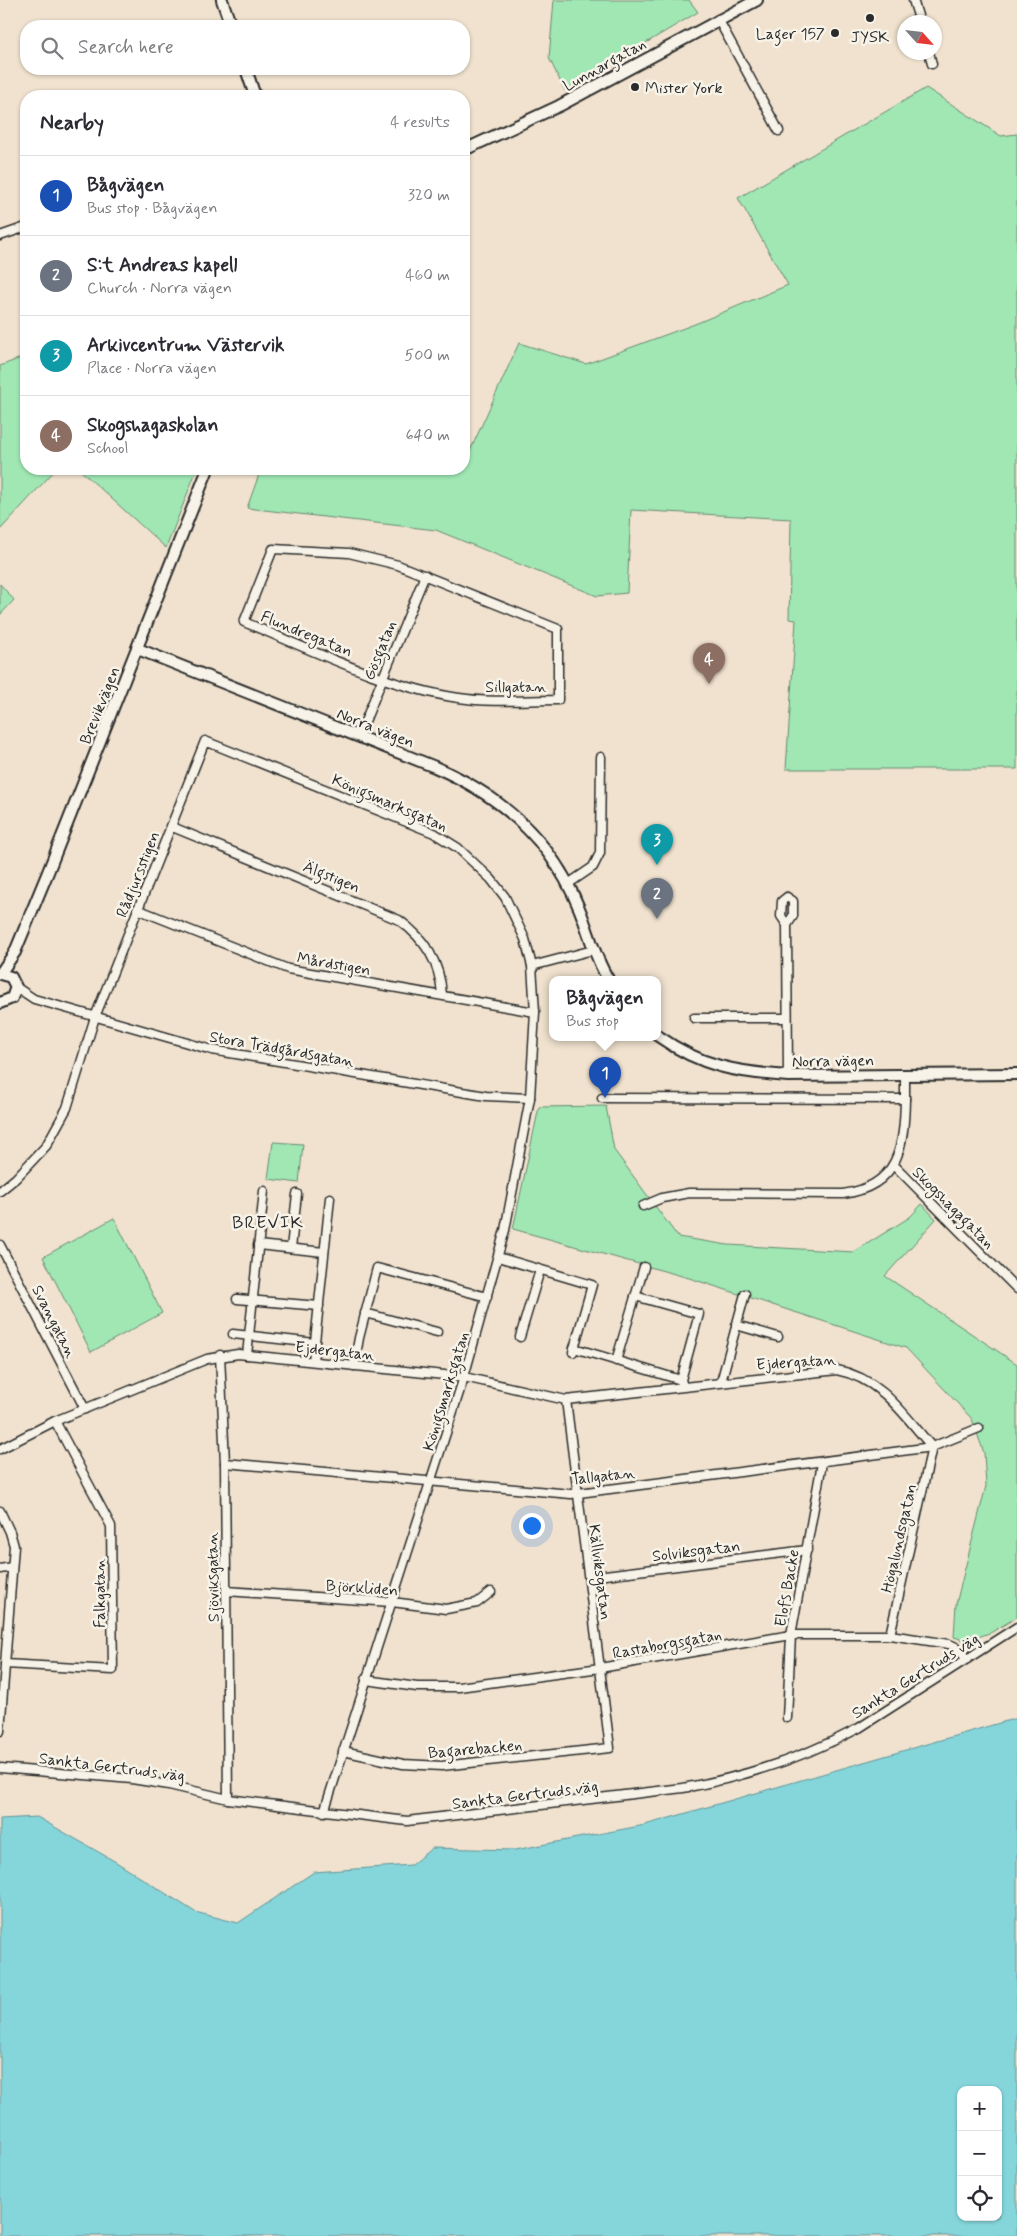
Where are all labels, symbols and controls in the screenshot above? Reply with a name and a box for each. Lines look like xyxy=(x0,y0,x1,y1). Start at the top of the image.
marker: JYSK xyxy=(864,12,876,24)
north arrow xyxy=(897,15,942,60)
search box xyxy=(20,20,470,75)
place label: Lager 157 xyxy=(756,24,825,46)
marker: Lager 157 xyxy=(829,27,841,39)
place label: JYSK xyxy=(851,27,890,48)
icon: search xyxy=(38,34,66,62)
street label: Lunnargatan xyxy=(559,34,651,98)
text: Search here xyxy=(78,35,174,60)
place label: Mister York xyxy=(645,78,723,99)
marker: Mister York xyxy=(629,81,641,93)
text: Nearby xyxy=(40,109,104,137)
text: 4 results xyxy=(390,112,450,133)
text: Bågvägen xyxy=(87,173,164,198)
text: 1 xyxy=(52,185,60,206)
text: 320 m xyxy=(408,185,450,206)
text: Bus stop · Bågvägen xyxy=(87,198,217,219)
text: S:t Andreas kapell xyxy=(87,253,237,278)
text: 2 xyxy=(52,265,60,286)
text: 460 m xyxy=(405,265,450,286)
text: Church · Norra vägen xyxy=(87,278,232,299)
text: Arkivcentrum Västervik xyxy=(87,333,285,358)
text: 3 xyxy=(52,345,60,366)
text: 500 m xyxy=(405,345,450,366)
text: Place · Norra vägen xyxy=(87,358,217,379)
text: Skogshagaskolan xyxy=(87,413,218,438)
text: 4 xyxy=(51,425,61,446)
text: 640 m xyxy=(405,425,450,446)
text: School xyxy=(87,438,128,459)
street label: Flundregatan xyxy=(257,606,355,663)
street label: Gösgatan xyxy=(359,618,403,684)
pin: 4 xyxy=(693,643,725,684)
street label: Brevikvägen xyxy=(75,664,125,747)
street label: Sillgatan xyxy=(485,677,547,698)
street label: Norra vägen xyxy=(333,703,417,754)
street label: Königsmarksgatan xyxy=(328,770,451,838)
pin: 3 xyxy=(641,824,673,865)
street label: Rådjursstigen xyxy=(112,828,165,921)
street label: Älgstigen xyxy=(299,856,363,899)
pin: 2 xyxy=(641,878,673,919)
street label: Mårdstigen xyxy=(295,948,372,981)
popup xyxy=(549,976,661,1041)
text: Bågvägen xyxy=(566,986,644,1011)
text: Bus stop xyxy=(566,1011,619,1032)
street label: Stora Trädgårdsgatan xyxy=(208,1026,356,1074)
street label: Norra vägen xyxy=(792,1050,874,1073)
pin: 1 xyxy=(589,1057,621,1098)
street label: Skogshagagatan xyxy=(906,1162,999,1255)
district label: BREVIK xyxy=(232,1211,304,1235)
street label: Svangatan xyxy=(26,1282,81,1362)
street label: Königsmarksgatan xyxy=(418,1329,476,1454)
street label: Ejdergatan xyxy=(294,1337,376,1366)
street label: Ejdergatan xyxy=(756,1349,837,1376)
street label: Tallgatan xyxy=(570,1463,637,1490)
street label: Högalundsgatan xyxy=(877,1482,923,1595)
your location xyxy=(519,1513,545,1539)
street label: Källviksgatan xyxy=(582,1523,616,1621)
street label: Sjöviksgatan xyxy=(202,1531,225,1622)
street label: Solviksgatan xyxy=(651,1536,742,1568)
street label: Elofs Backe xyxy=(770,1548,805,1629)
street label: Falkgatan xyxy=(90,1558,111,1628)
street label: Björkliden xyxy=(325,1575,399,1602)
street label: Rastaborgsgatan xyxy=(611,1625,724,1665)
street label: Sankta Gertruds väg xyxy=(848,1628,984,1724)
street label: Bagarebacken xyxy=(427,1735,523,1765)
street label: Sankta Gertruds väg xyxy=(38,1748,186,1787)
street label: Sankta Gertruds väg xyxy=(451,1776,599,1815)
map controls xyxy=(957,2086,1002,2221)
button: + xyxy=(957,2086,1002,2131)
button: − xyxy=(957,2131,1002,2176)
button: locate xyxy=(957,2176,1002,2221)

